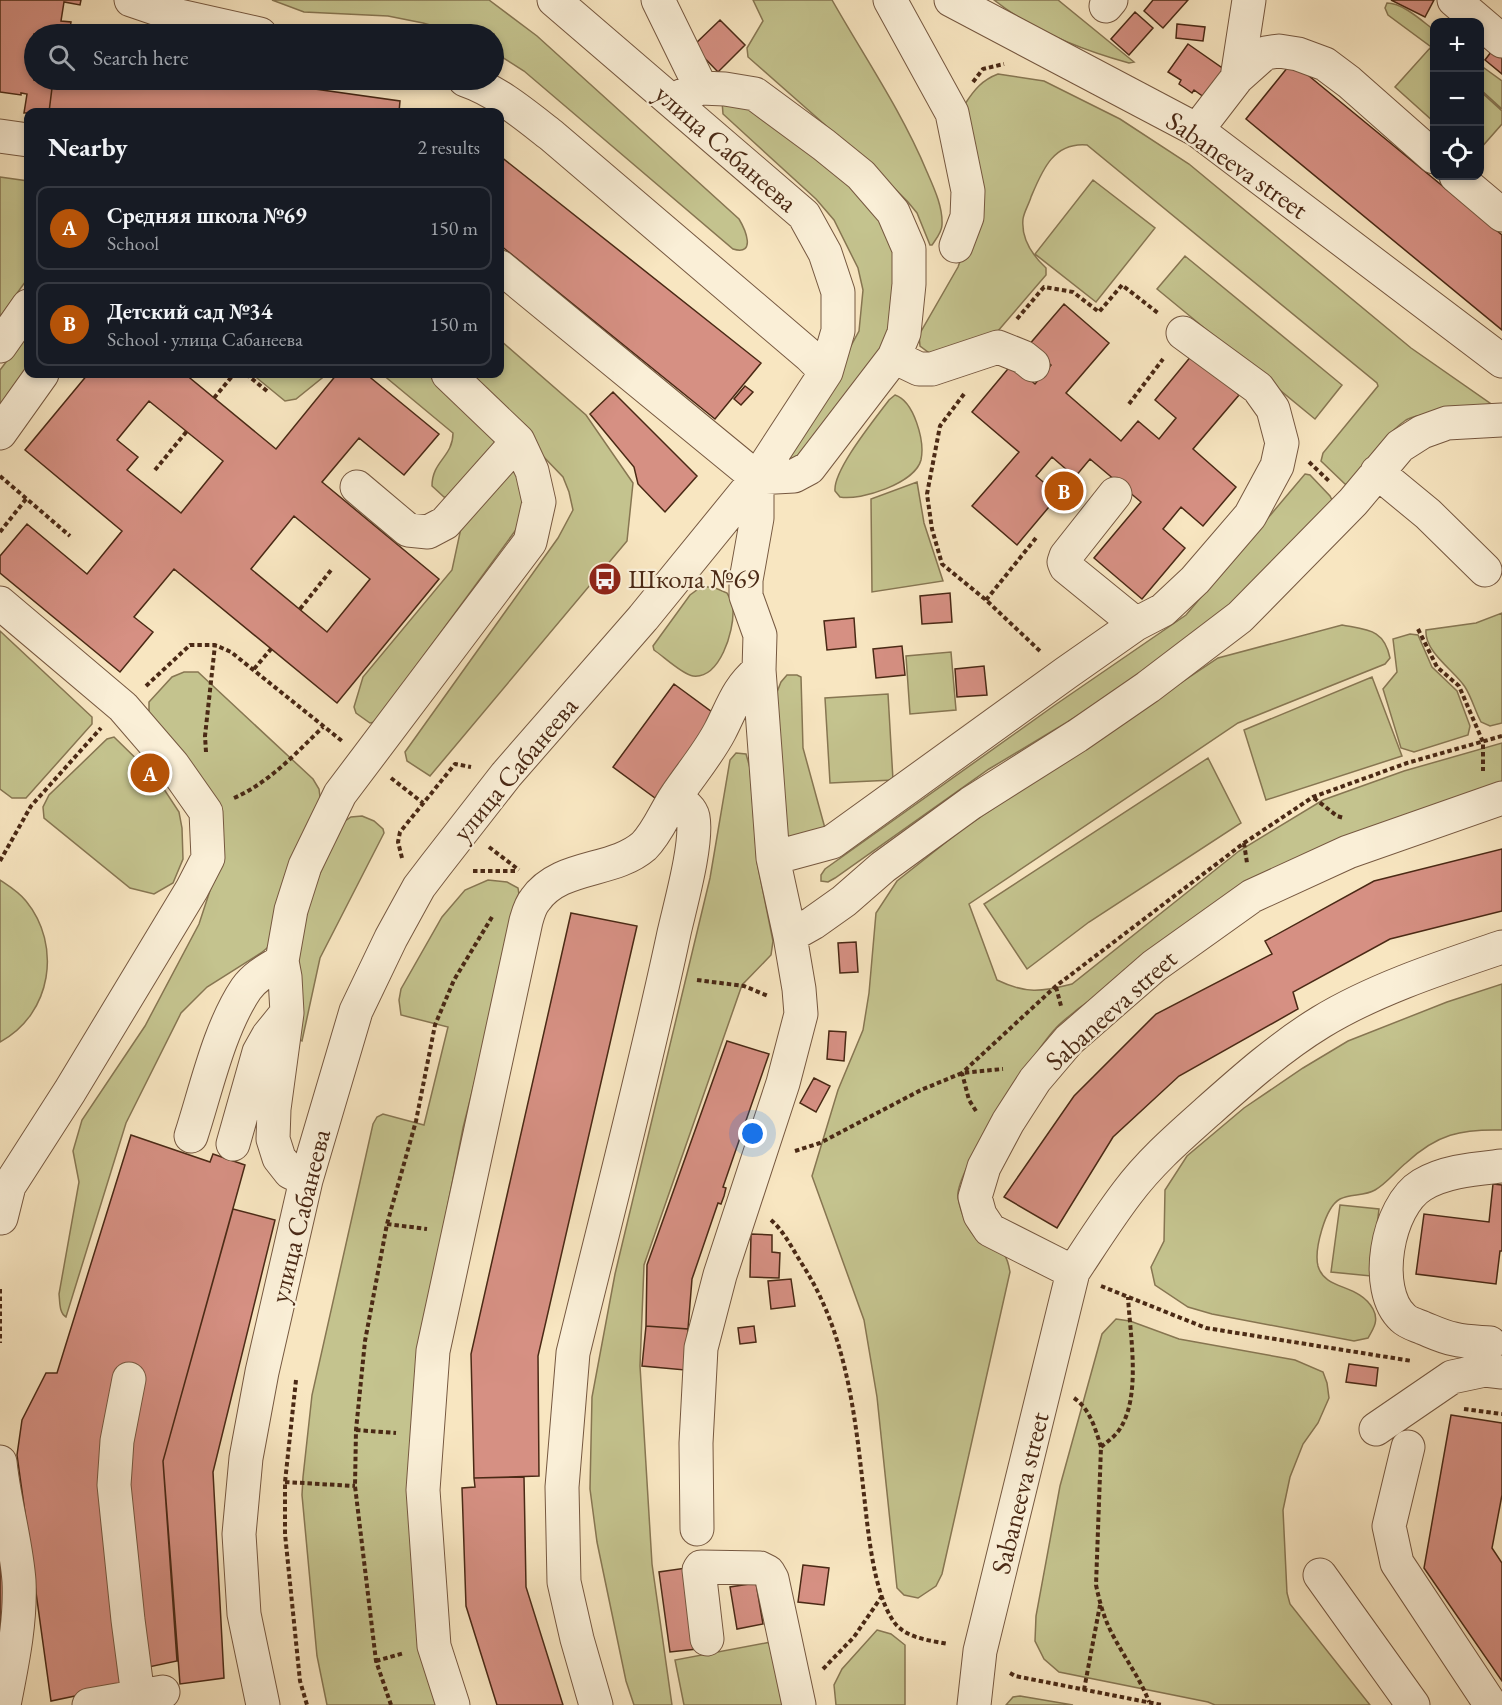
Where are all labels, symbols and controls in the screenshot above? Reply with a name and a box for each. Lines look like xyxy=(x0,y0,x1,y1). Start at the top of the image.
map controls xyxy=(1430,18,1484,180)
button: + xyxy=(1430,18,1484,72)
search box xyxy=(24,24,504,90)
icon: search xyxy=(45,41,78,74)
text: Search here xyxy=(93,43,188,72)
button: − xyxy=(1430,72,1484,126)
street label: улица Сабанеева xyxy=(648,76,805,219)
street label: Sabaneeva street xyxy=(1159,103,1316,227)
button: locate xyxy=(1430,126,1484,180)
text: Nearby xyxy=(48,130,128,164)
text: 2 results xyxy=(417,134,480,160)
text: Средняя школа №69 xyxy=(107,201,307,230)
text: A xyxy=(62,215,77,241)
text: 150 m xyxy=(430,215,478,241)
text: School xyxy=(107,230,159,256)
text: Детский сад №34 xyxy=(107,297,272,326)
text: B xyxy=(63,311,76,337)
text: 150 m xyxy=(430,311,478,337)
text: School · улица Сабанеева xyxy=(107,326,303,352)
pin: B xyxy=(1044,468,1084,514)
bus stop icon: Школа №69 xyxy=(587,561,623,597)
place label: Школа №69 xyxy=(628,561,760,596)
street label: улица Сабанеева xyxy=(444,689,585,848)
pin: A xyxy=(130,750,170,796)
street label: Sabaneeva street xyxy=(1037,941,1184,1078)
your location xyxy=(738,1119,767,1148)
street label: улица Сабанеева xyxy=(261,1125,338,1307)
street label: Sabaneeva street xyxy=(983,1408,1057,1577)

